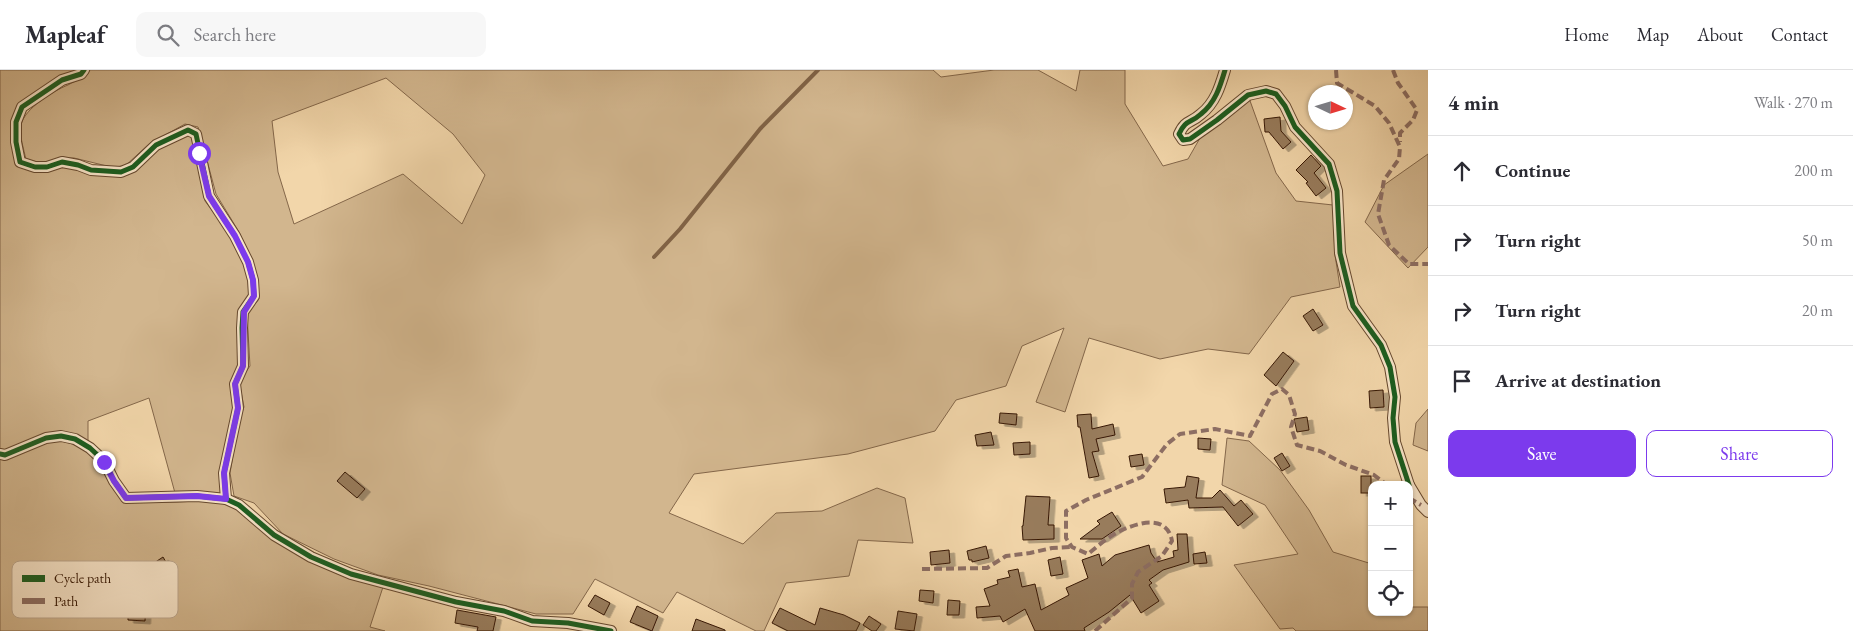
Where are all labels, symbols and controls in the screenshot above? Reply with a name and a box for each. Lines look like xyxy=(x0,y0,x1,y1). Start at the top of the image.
search box xyxy=(136,12,486,57)
text: Mapleaf xyxy=(25,19,106,50)
icon: search xyxy=(154,21,182,49)
text: Search here xyxy=(194,22,276,47)
text: Home xyxy=(1564,23,1609,46)
text: Map xyxy=(1637,23,1669,46)
text: About xyxy=(1697,23,1743,46)
text: Contact xyxy=(1771,23,1828,46)
north arrow xyxy=(1308,85,1353,130)
text: 4 min xyxy=(1448,89,1499,116)
text: Walk · 270 m xyxy=(1754,92,1833,113)
route start xyxy=(188,142,211,165)
icon: ahead xyxy=(1448,157,1476,185)
text: Continue xyxy=(1495,158,1570,183)
text: 200 m xyxy=(1794,160,1833,181)
icon: right xyxy=(1448,227,1476,255)
text: Turn right xyxy=(1495,228,1581,253)
text: 50 m xyxy=(1802,230,1833,251)
icon: right xyxy=(1448,297,1476,325)
text: Turn right xyxy=(1495,298,1581,323)
text: 20 m xyxy=(1802,300,1833,321)
icon: arrive xyxy=(1448,367,1476,395)
text: Arrive at destination xyxy=(1495,368,1661,393)
button: Save xyxy=(1448,430,1636,477)
button: Share xyxy=(1646,430,1833,477)
route end xyxy=(93,451,116,474)
map controls xyxy=(1368,481,1413,616)
button: + xyxy=(1368,481,1413,526)
button: − xyxy=(1368,526,1413,571)
legend xyxy=(12,561,178,618)
text: Cycle path xyxy=(54,569,111,587)
button: locate xyxy=(1368,571,1413,616)
text: Path xyxy=(54,592,78,610)

